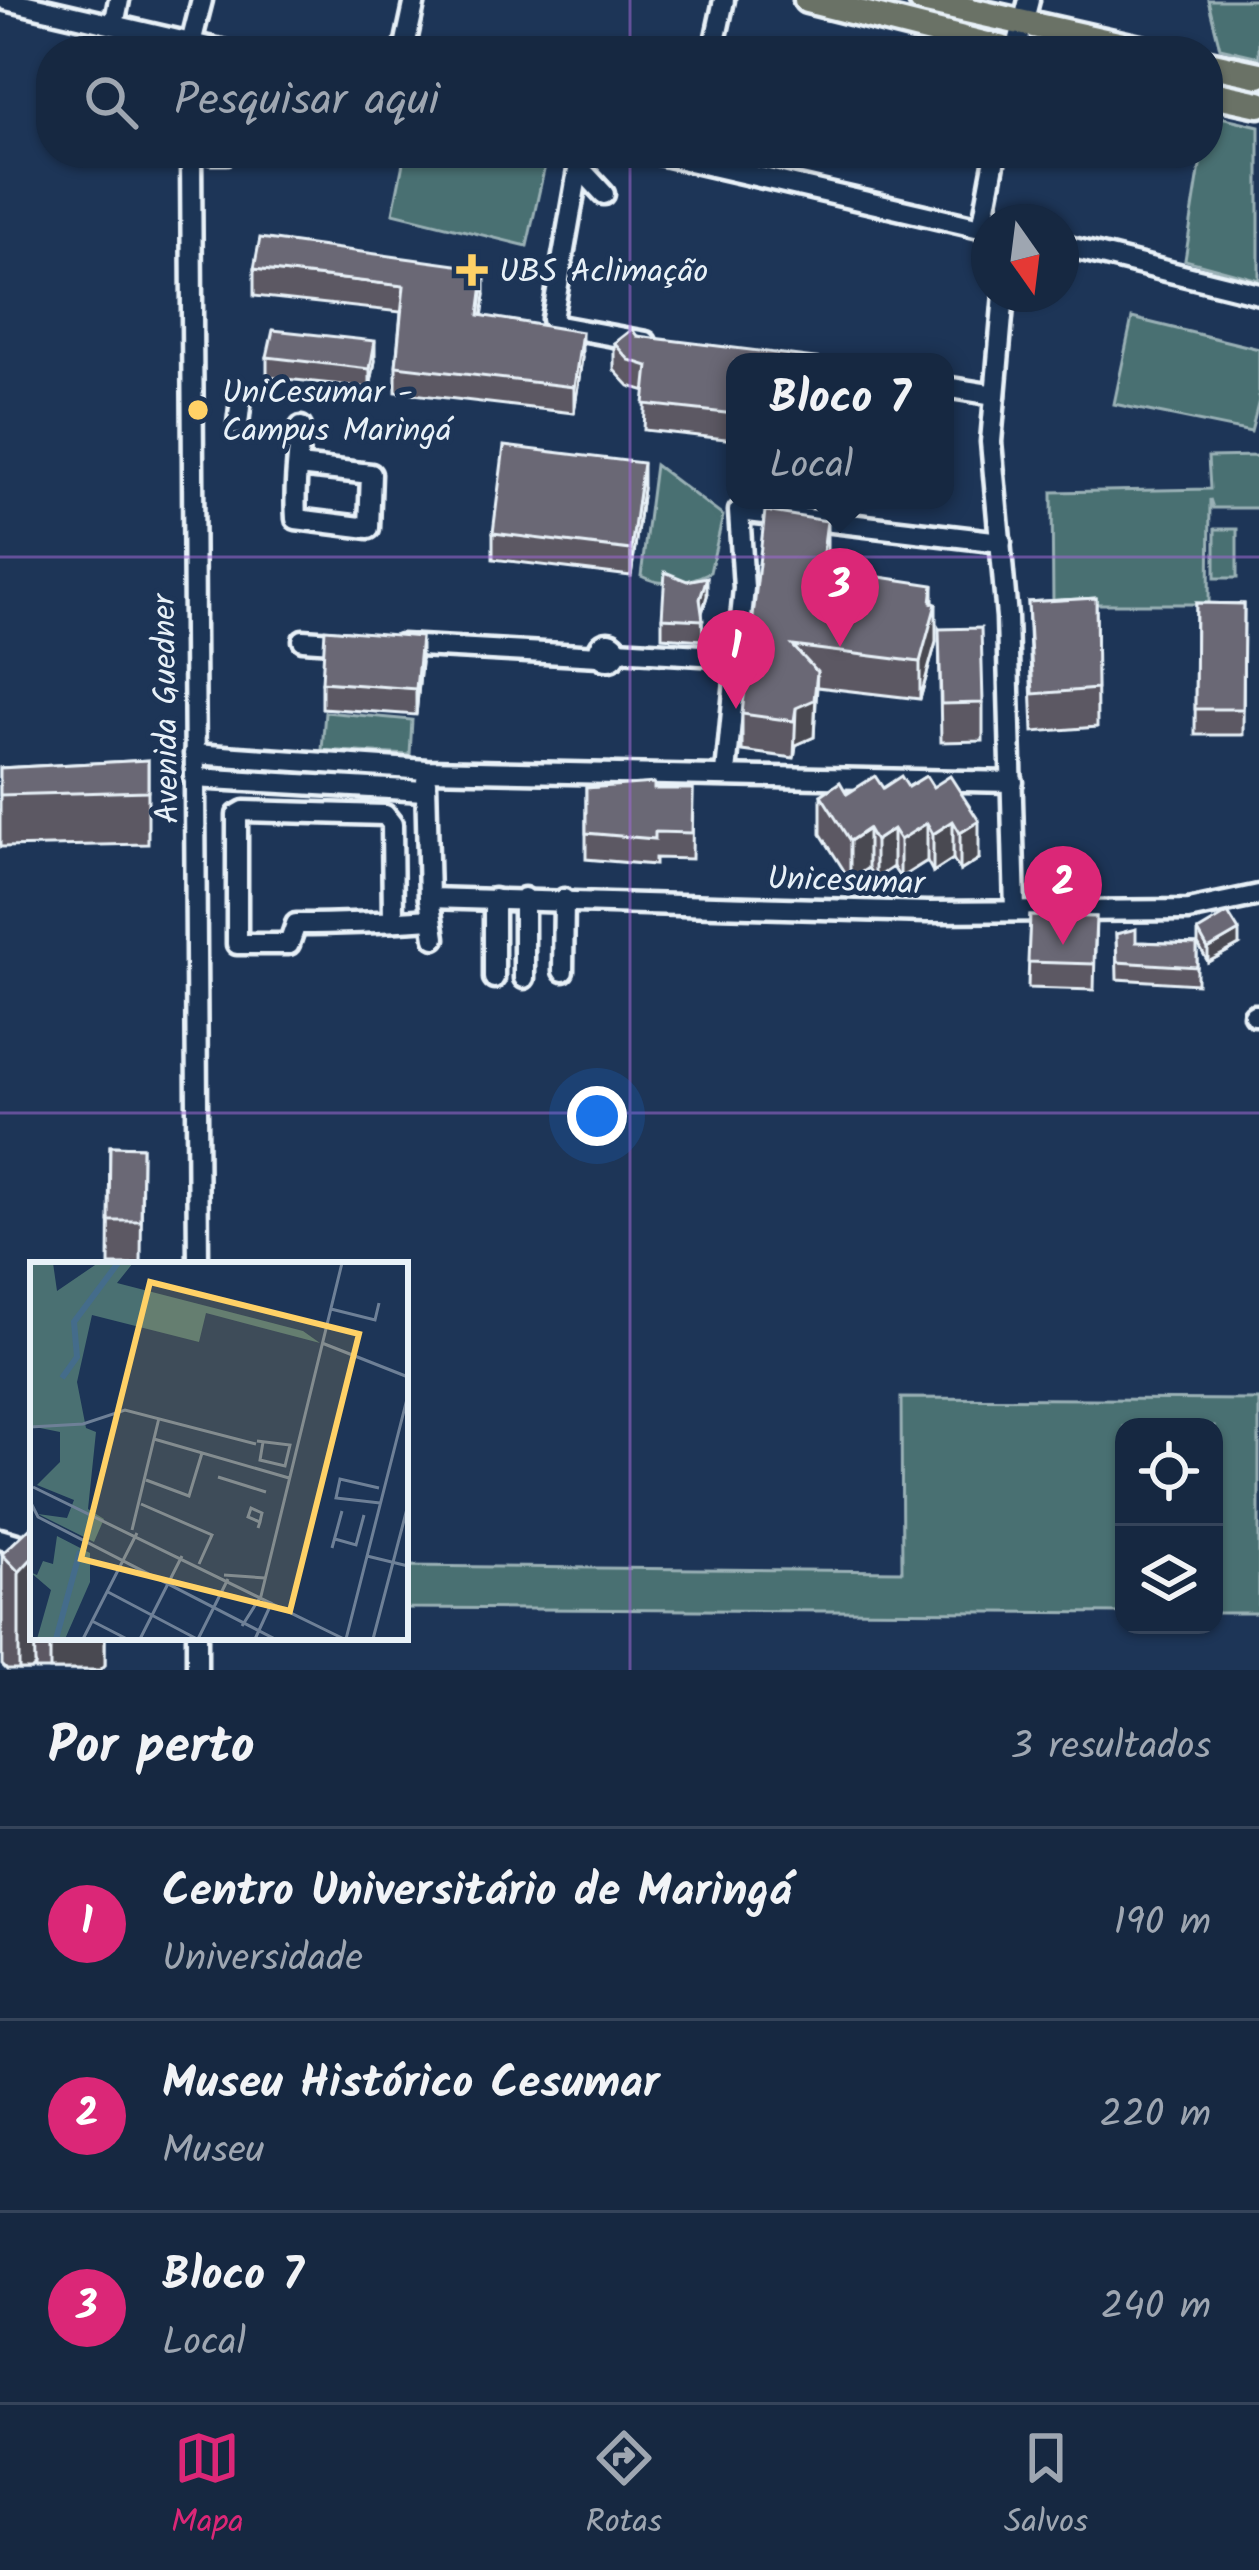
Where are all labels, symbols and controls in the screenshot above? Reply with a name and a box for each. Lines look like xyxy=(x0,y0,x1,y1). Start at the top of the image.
search box xyxy=(36,36,1223,168)
text: Pesquisar aqui xyxy=(174,66,440,138)
icon: search xyxy=(78,69,144,135)
north arrow xyxy=(971,204,1079,312)
place label: UBS Aclimação xyxy=(499,247,708,300)
marker: UBS Aclimação xyxy=(456,254,488,286)
popup xyxy=(726,353,954,509)
text: Bloco 7 xyxy=(769,364,911,436)
place label: UniCesumar - Campus Maringá xyxy=(222,368,455,459)
marker: UniCesumar - Campus Maringá xyxy=(185,397,211,423)
text: Local xyxy=(769,436,853,498)
pin: 3 xyxy=(801,548,879,647)
street label: Avenida Guedner xyxy=(139,591,196,824)
pin: 1 xyxy=(697,610,775,709)
pin: 2 xyxy=(1024,846,1102,945)
street label: Unicesumar xyxy=(766,853,927,912)
your location xyxy=(567,1086,627,1146)
inset map xyxy=(30,1262,408,1640)
map controls xyxy=(1115,1418,1223,1634)
button: locate xyxy=(1115,1418,1223,1526)
button: layers xyxy=(1115,1526,1223,1634)
text: Por perto xyxy=(48,1708,254,1789)
text: 3 resultados xyxy=(1011,1717,1211,1779)
text: Centro Universitário de Maringá xyxy=(162,1857,792,1929)
text: 1 xyxy=(81,1893,93,1955)
text: 190 m xyxy=(1114,1893,1211,1955)
text: Universidade xyxy=(162,1929,363,1991)
text: Museu Histórico Cesumar xyxy=(162,2049,659,2121)
text: 2 xyxy=(76,2085,98,2147)
text: 220 m xyxy=(1099,2085,1211,2147)
text: Museu xyxy=(162,2121,264,2183)
text: Bloco 7 xyxy=(162,2241,304,2313)
text: 3 xyxy=(76,2277,98,2339)
text: 240 m xyxy=(1101,2277,1211,2339)
text: Local xyxy=(162,2313,246,2375)
tab: Mapa xyxy=(171,2425,244,2550)
tab: Rotas xyxy=(586,2425,662,2550)
tab: Salvos xyxy=(1004,2425,1088,2550)

